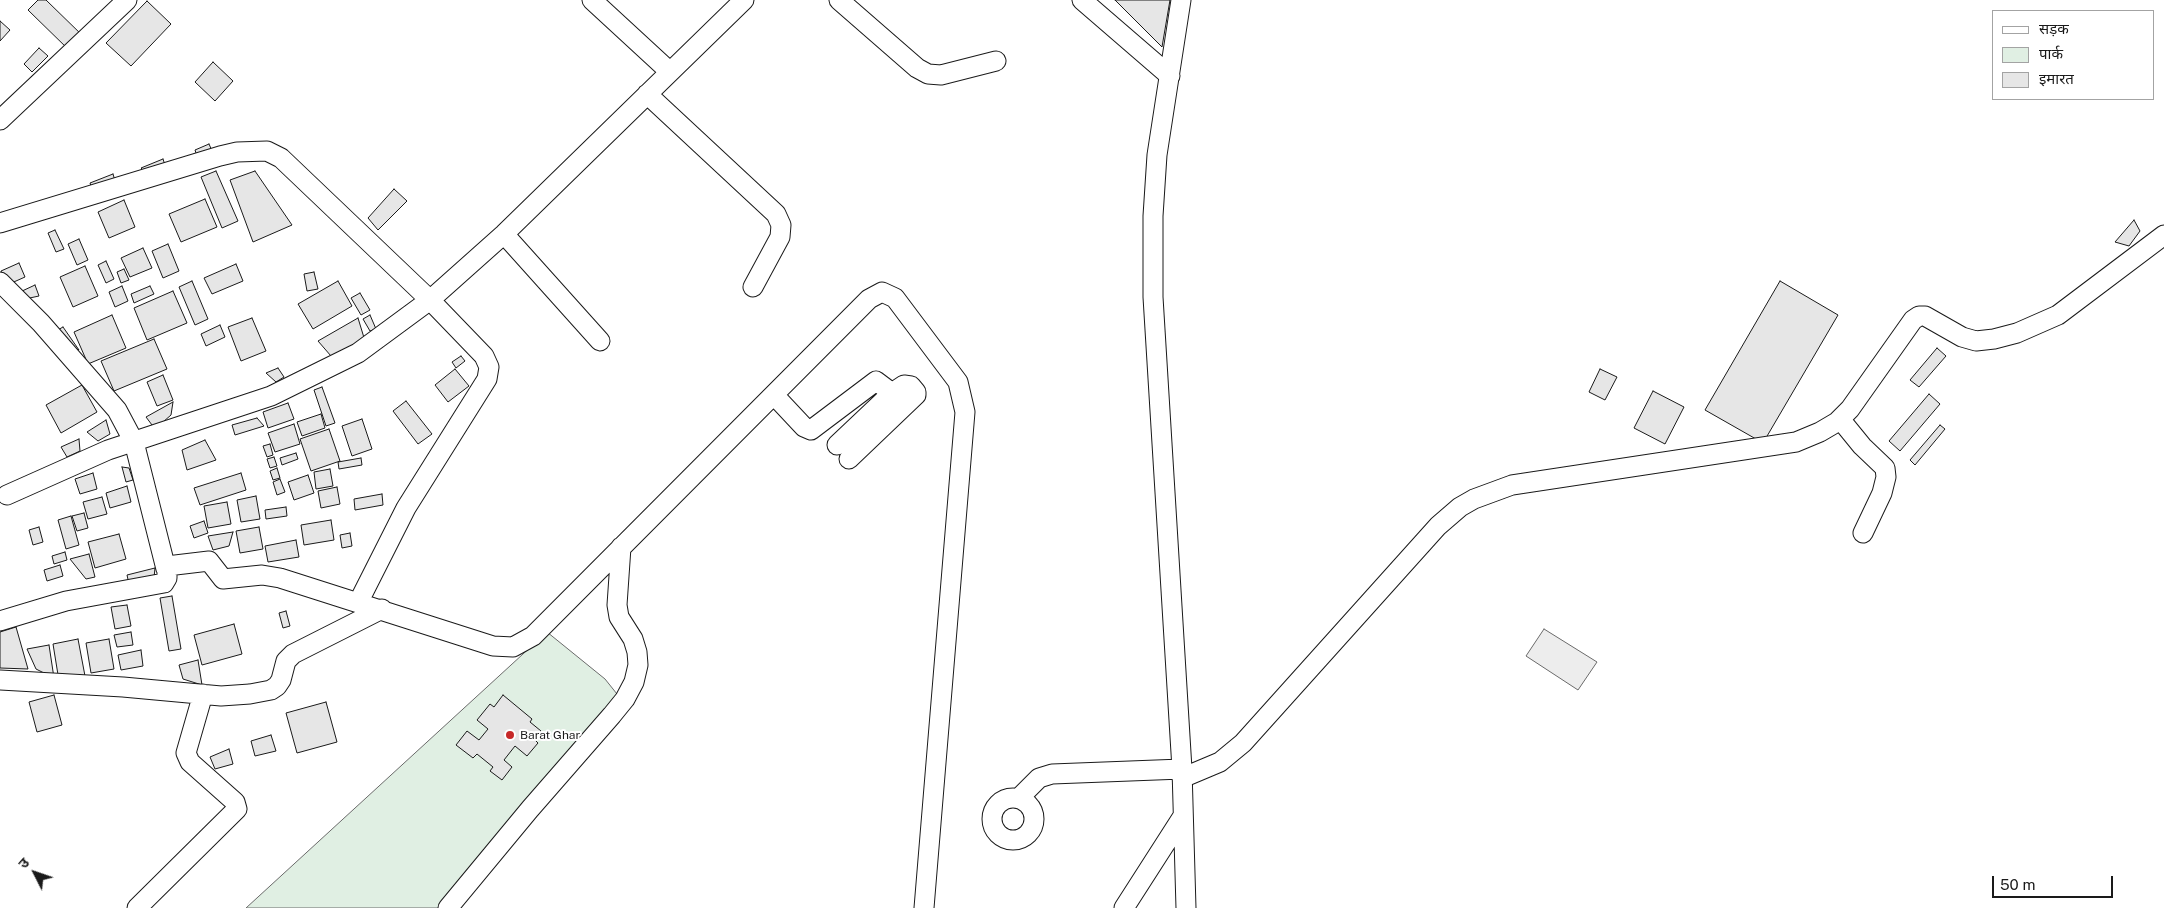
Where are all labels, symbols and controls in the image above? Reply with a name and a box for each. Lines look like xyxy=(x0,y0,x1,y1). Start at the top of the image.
legend xyxy=(1992,10,2154,100)
text: सड़क xyxy=(2039,20,2069,37)
text: पार्क xyxy=(2039,45,2063,62)
text: इमारत xyxy=(2039,70,2074,87)
place label: Barat Ghar xyxy=(520,728,580,742)
marker: Barat Ghar xyxy=(504,729,516,741)
north arrow xyxy=(10,848,60,898)
text: उ xyxy=(15,855,32,872)
scale bar xyxy=(1994,866,2115,898)
text: 50 m xyxy=(2000,876,2035,893)

